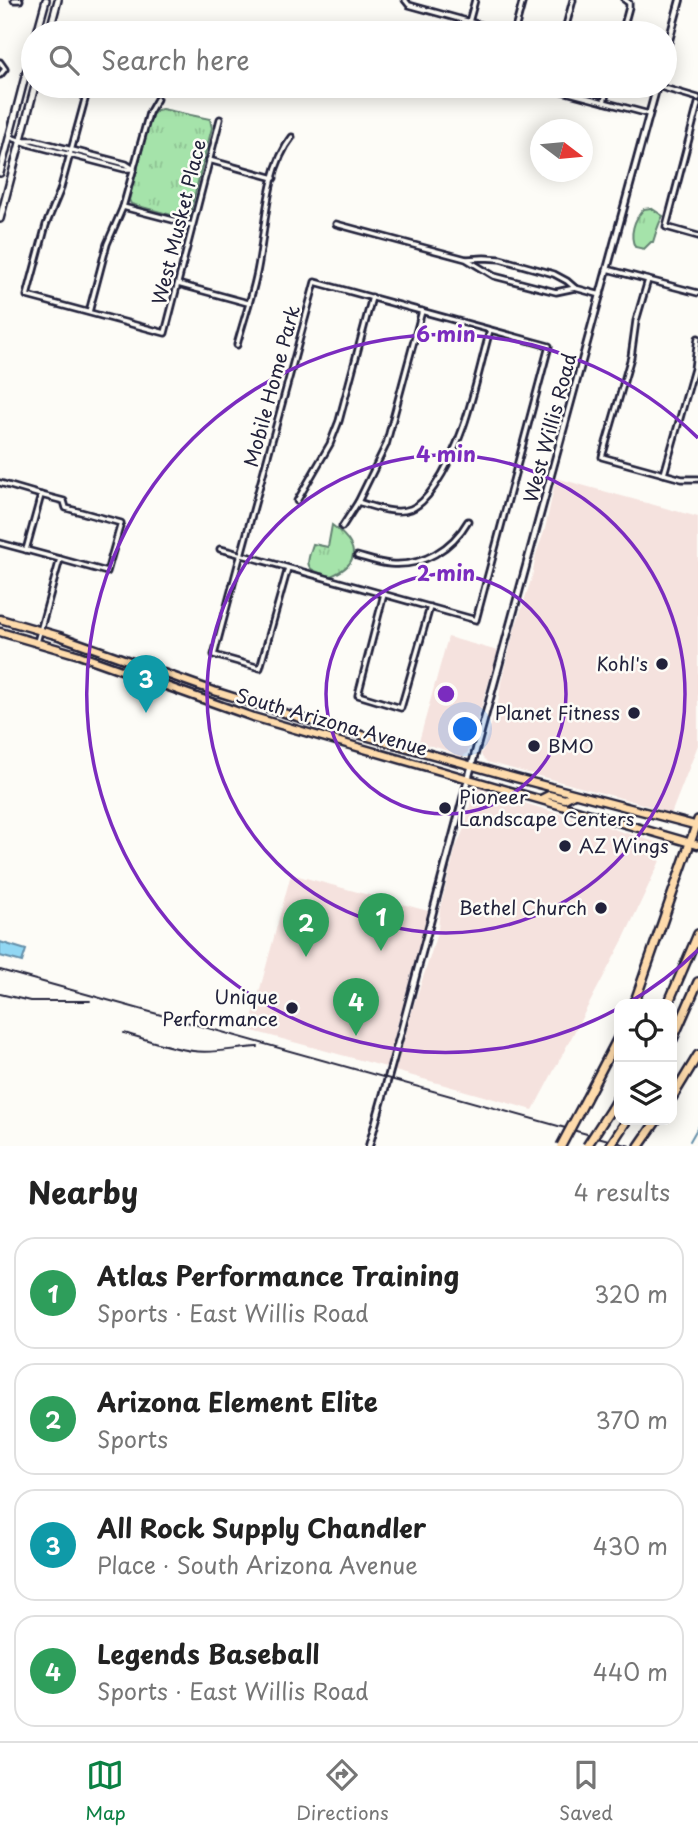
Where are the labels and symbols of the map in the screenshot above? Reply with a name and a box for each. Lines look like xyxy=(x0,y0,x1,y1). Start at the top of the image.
north arrow xyxy=(530,119,593,182)
street label: West Musket Place xyxy=(144,136,212,307)
street label: Mobile Home Park xyxy=(236,301,306,470)
text: 6 min xyxy=(416,317,476,349)
street label: West Willis Road xyxy=(516,350,582,506)
text: 4 min xyxy=(416,437,476,469)
text: 2 min xyxy=(417,556,475,588)
place label: Kohl's xyxy=(596,649,648,677)
pin: 3 xyxy=(123,655,169,713)
marker: Kohl's xyxy=(654,656,670,672)
street label: South Arizona Avenue xyxy=(233,680,431,762)
centre of rings xyxy=(434,682,458,706)
place label: Planet Fitness xyxy=(495,698,620,726)
marker: Planet Fitness xyxy=(626,705,642,721)
your location xyxy=(448,712,482,746)
place label: BMO xyxy=(548,731,594,759)
marker: BMO xyxy=(526,738,542,754)
place label: Pioneer Landscape Centers xyxy=(459,782,634,832)
marker: Pioneer Landscape Centers xyxy=(437,800,453,816)
place label: AZ Wings xyxy=(579,831,669,859)
marker: AZ Wings xyxy=(557,838,573,854)
pin: 1 xyxy=(358,893,404,951)
place label: Bethel Church xyxy=(459,893,587,921)
pin: 2 xyxy=(283,899,329,957)
marker: Bethel Church xyxy=(593,900,609,916)
pin: 4 xyxy=(333,978,379,1036)
place label: Unique Performance xyxy=(162,982,278,1032)
marker: Unique Performance xyxy=(284,1000,300,1016)

